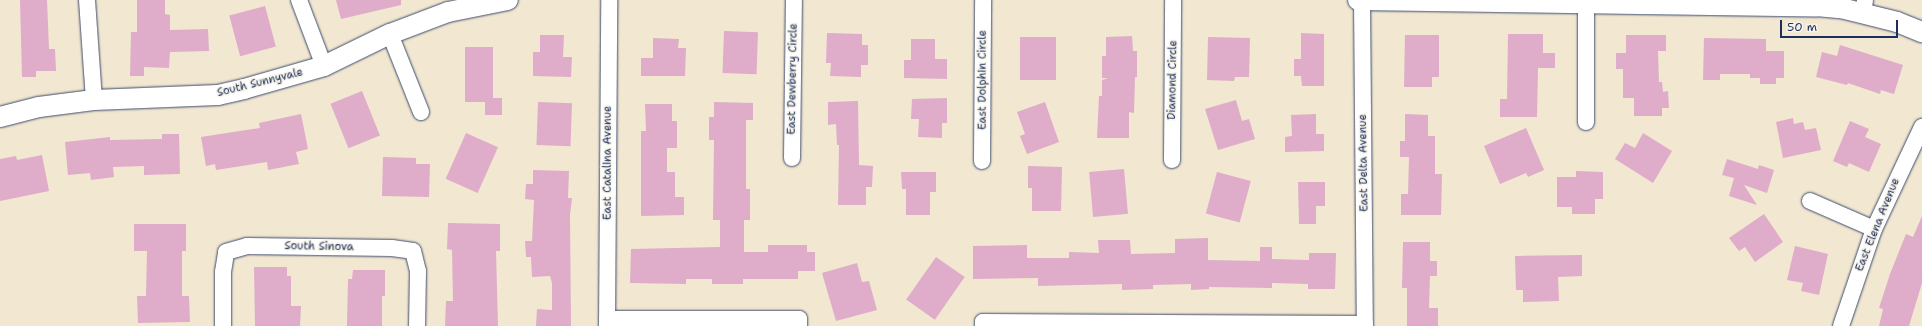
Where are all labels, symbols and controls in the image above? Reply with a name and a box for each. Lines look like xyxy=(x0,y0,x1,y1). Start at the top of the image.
scale bar xyxy=(1782,12,1900,38)
text: 50 m xyxy=(1787,19,1817,35)
street label: East Dewberry Circle xyxy=(785,23,801,135)
street label: East Dolphin Circle xyxy=(976,30,990,130)
street label: Diamond Circle xyxy=(1166,40,1180,120)
street label: South Sunnyvale xyxy=(216,66,304,100)
street label: East Catalina Avenue xyxy=(601,106,615,220)
street label: East Delta Avenue xyxy=(1357,114,1371,212)
street label: East Elena Avenue xyxy=(1853,176,1903,274)
street label: South Sinova xyxy=(284,240,354,254)

